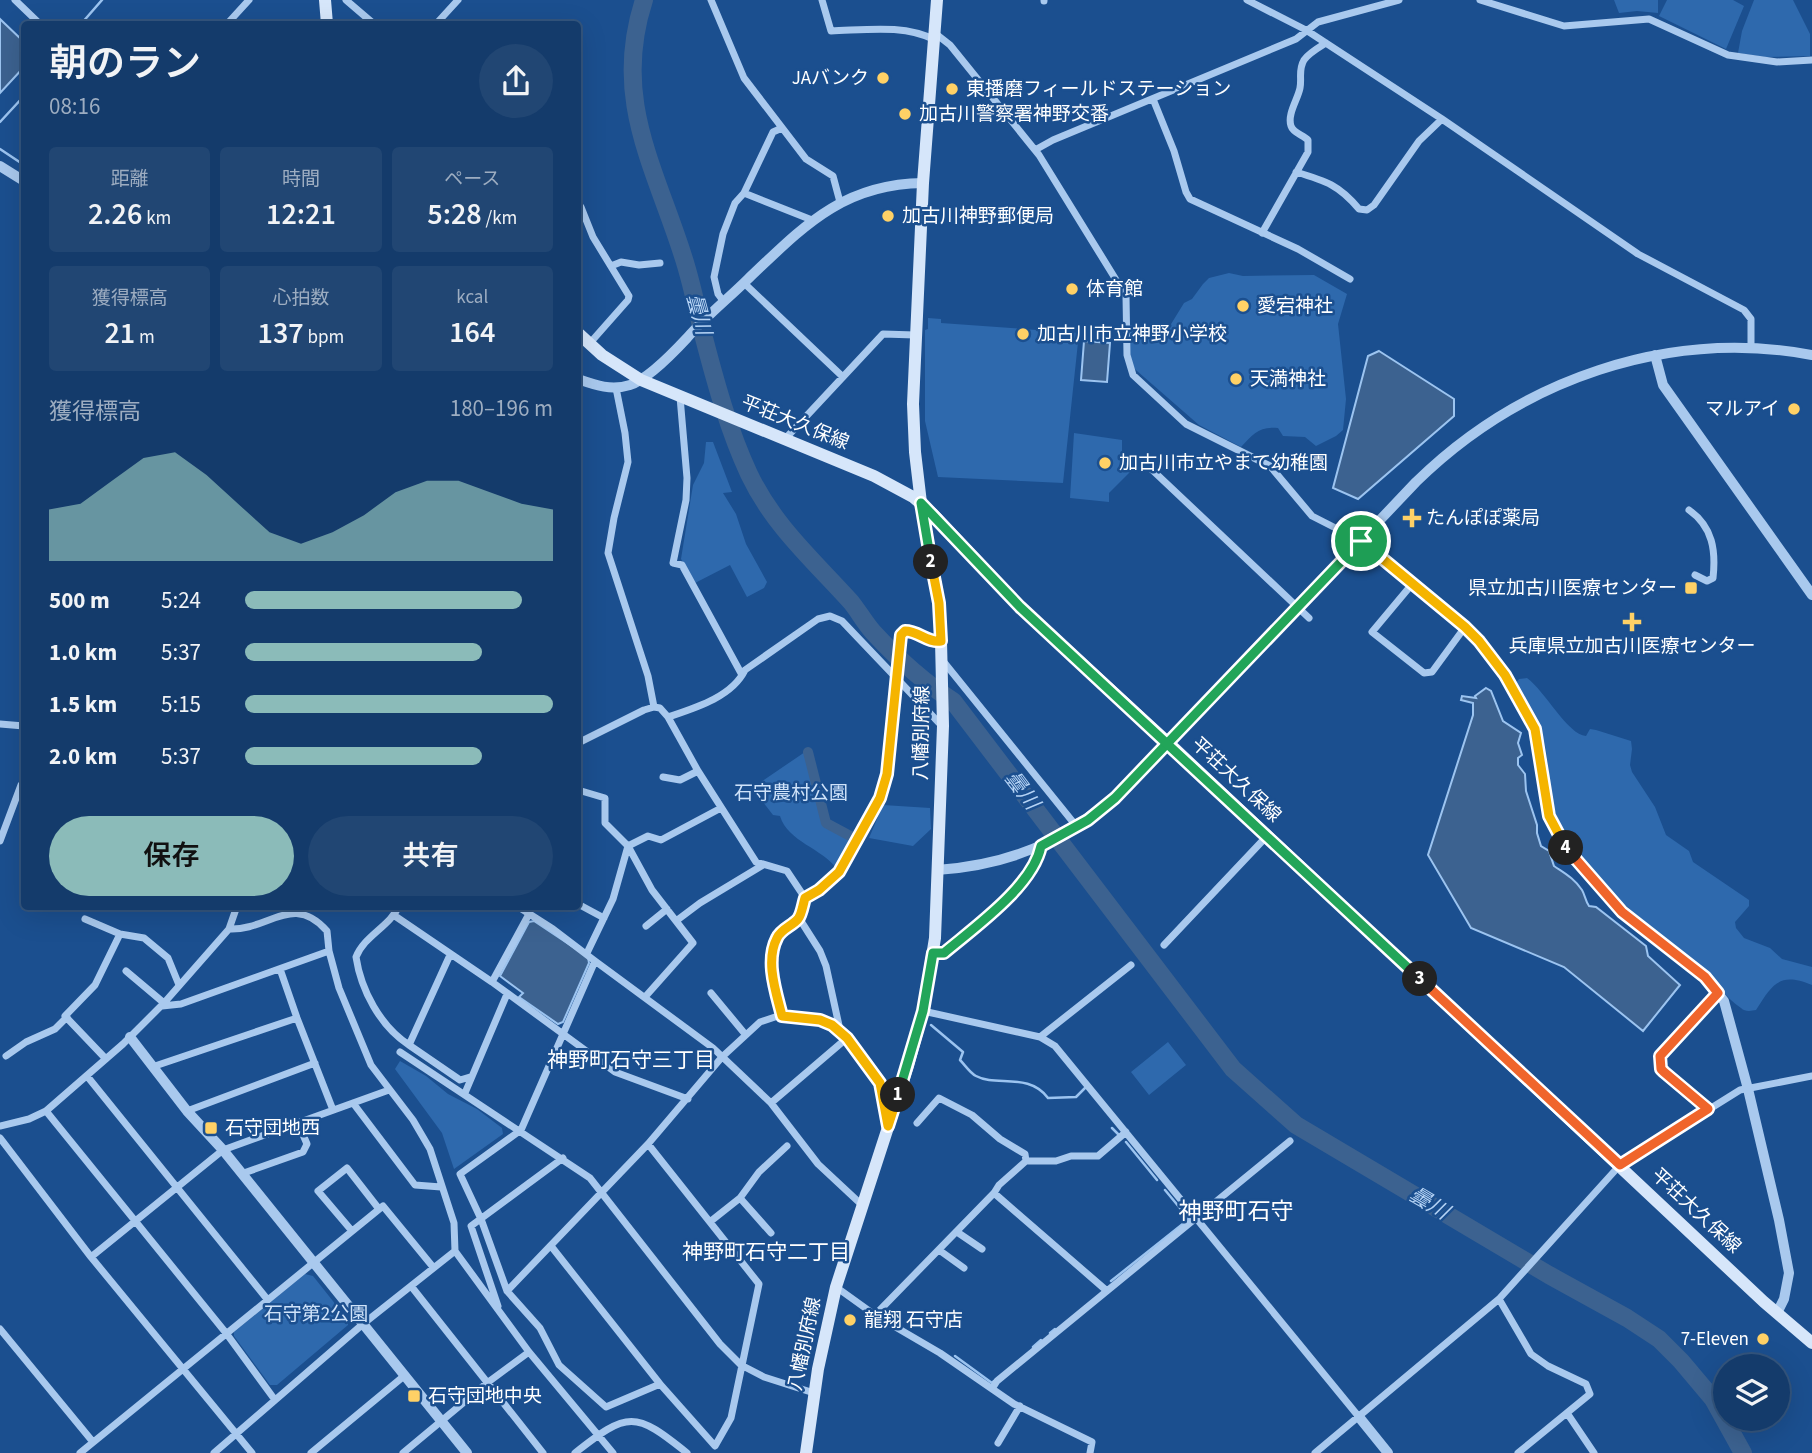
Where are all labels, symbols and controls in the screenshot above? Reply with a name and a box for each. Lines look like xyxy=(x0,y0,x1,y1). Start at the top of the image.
text: 朝のラン xyxy=(49,37,201,91)
button: share xyxy=(479,44,553,118)
place label: JAバンク xyxy=(792,65,869,92)
marker: JAバンク xyxy=(875,70,891,86)
place label: 東播磨フィールドステーション xyxy=(966,76,1231,103)
marker: 東播磨フィールドステーション xyxy=(944,81,960,97)
text: 08:16 xyxy=(49,90,100,123)
place label: 加古川警察署神野交番 xyxy=(919,101,1109,128)
marker: 加古川警察署神野交番 xyxy=(897,106,913,122)
text: 距離 xyxy=(111,166,149,193)
text: 時間 xyxy=(282,166,320,193)
text: ペース xyxy=(444,166,500,193)
text: 2.26 xyxy=(88,193,142,236)
text: 12:21 xyxy=(266,193,336,236)
text: 5:28 xyxy=(427,193,482,236)
place label: 加古川神野郵便局 xyxy=(902,203,1054,230)
text: km xyxy=(142,205,171,232)
text: /km xyxy=(482,205,517,232)
marker: 加古川神野郵便局 xyxy=(880,208,896,224)
place label: 体育館 xyxy=(1086,276,1143,303)
marker: 体育館 xyxy=(1064,281,1080,297)
text: kcal xyxy=(456,284,488,311)
text: 獲得標高 xyxy=(92,285,168,312)
text: 心拍数 xyxy=(272,285,330,312)
water label: 曇川 xyxy=(679,290,719,340)
place label: 愛宕神社 xyxy=(1257,293,1333,320)
marker: 愛宕神社 xyxy=(1235,298,1251,314)
text: 164 xyxy=(449,311,495,354)
text: 21 xyxy=(104,312,135,355)
text: 137 xyxy=(258,312,304,355)
place label: 加古川市立神野小学校 xyxy=(1037,321,1227,348)
text: m xyxy=(135,324,155,351)
text: bpm xyxy=(304,324,344,351)
marker: 加古川市立神野小学校 xyxy=(1015,326,1031,342)
place label: 天満神社 xyxy=(1250,366,1326,393)
marker: 天満神社 xyxy=(1228,371,1244,387)
street label: 平荘大久保線 xyxy=(737,389,853,457)
text: 180–196 m xyxy=(450,392,553,425)
text: 獲得標高 xyxy=(49,395,141,428)
place label: マルアイ xyxy=(1705,396,1780,423)
marker: マルアイ xyxy=(1786,401,1802,417)
place label: 加古川市立やまて幼稚園 xyxy=(1119,450,1328,477)
marker: 加古川市立やまて幼稚園 xyxy=(1097,455,1113,471)
place label: たんぽぽ薬局 xyxy=(1426,505,1540,532)
marker: たんぽぽ薬局 xyxy=(1404,510,1420,526)
pin xyxy=(1331,511,1391,571)
icon: arrive xyxy=(1342,522,1380,560)
pin: 2 xyxy=(914,544,948,580)
text: 2 xyxy=(925,548,936,575)
place label: 県立加古川医療センター xyxy=(1468,575,1677,602)
marker: 県立加古川医療センター xyxy=(1683,580,1699,596)
text: 500 m xyxy=(49,584,110,617)
text: 5:24 xyxy=(161,584,201,617)
marker: 兵庫県立加古川医療センター xyxy=(1622,612,1642,632)
place label: 兵庫県立加古川医療センター xyxy=(1508,633,1756,660)
text: 1.0 km xyxy=(49,636,117,669)
text: 5:37 xyxy=(161,636,201,669)
street label: 八幡別府線 xyxy=(908,685,936,781)
text: 1.5 km xyxy=(49,688,117,721)
text: 5:15 xyxy=(161,688,201,721)
street label: 平荘大久保線 xyxy=(1185,731,1287,829)
text: 2.0 km xyxy=(49,740,117,773)
text: 5:37 xyxy=(161,740,201,773)
water label: 曇川 xyxy=(997,764,1048,817)
park label: 石守農村公園 xyxy=(734,780,848,807)
button: 保存 xyxy=(49,816,294,896)
button: 共有 xyxy=(308,816,553,896)
pin: 4 xyxy=(1548,830,1584,866)
text: 4 xyxy=(1560,834,1571,861)
pin: 3 xyxy=(1402,962,1438,996)
text: 3 xyxy=(1414,965,1425,992)
district label: 神野町石守三丁目 xyxy=(547,1045,715,1075)
pin: 1 xyxy=(880,1078,916,1112)
text: 1 xyxy=(892,1081,903,1108)
place label: 石守団地西 xyxy=(225,1115,320,1142)
marker: 石守団地西 xyxy=(203,1120,219,1136)
street label: 平荘大久保線 xyxy=(1645,1162,1747,1260)
water label: 曇川 xyxy=(1403,1179,1456,1228)
district label: 神野町石守 xyxy=(1179,1195,1294,1228)
district label: 神野町石守二丁目 xyxy=(682,1237,850,1267)
street label: 八幡別府線 xyxy=(782,1295,828,1393)
park label: 石守第2公園 xyxy=(264,1301,368,1328)
place label: 龍翔 石守店 xyxy=(864,1307,963,1334)
marker: 龍翔 石守店 xyxy=(842,1312,858,1328)
place label: 7-Eleven xyxy=(1681,1326,1749,1353)
marker: 7-Eleven xyxy=(1755,1331,1771,1347)
map controls xyxy=(1713,1354,1790,1431)
button: layers xyxy=(1713,1354,1790,1431)
place label: 石守団地中央 xyxy=(428,1383,542,1410)
marker: 石守団地中央 xyxy=(406,1388,422,1404)

